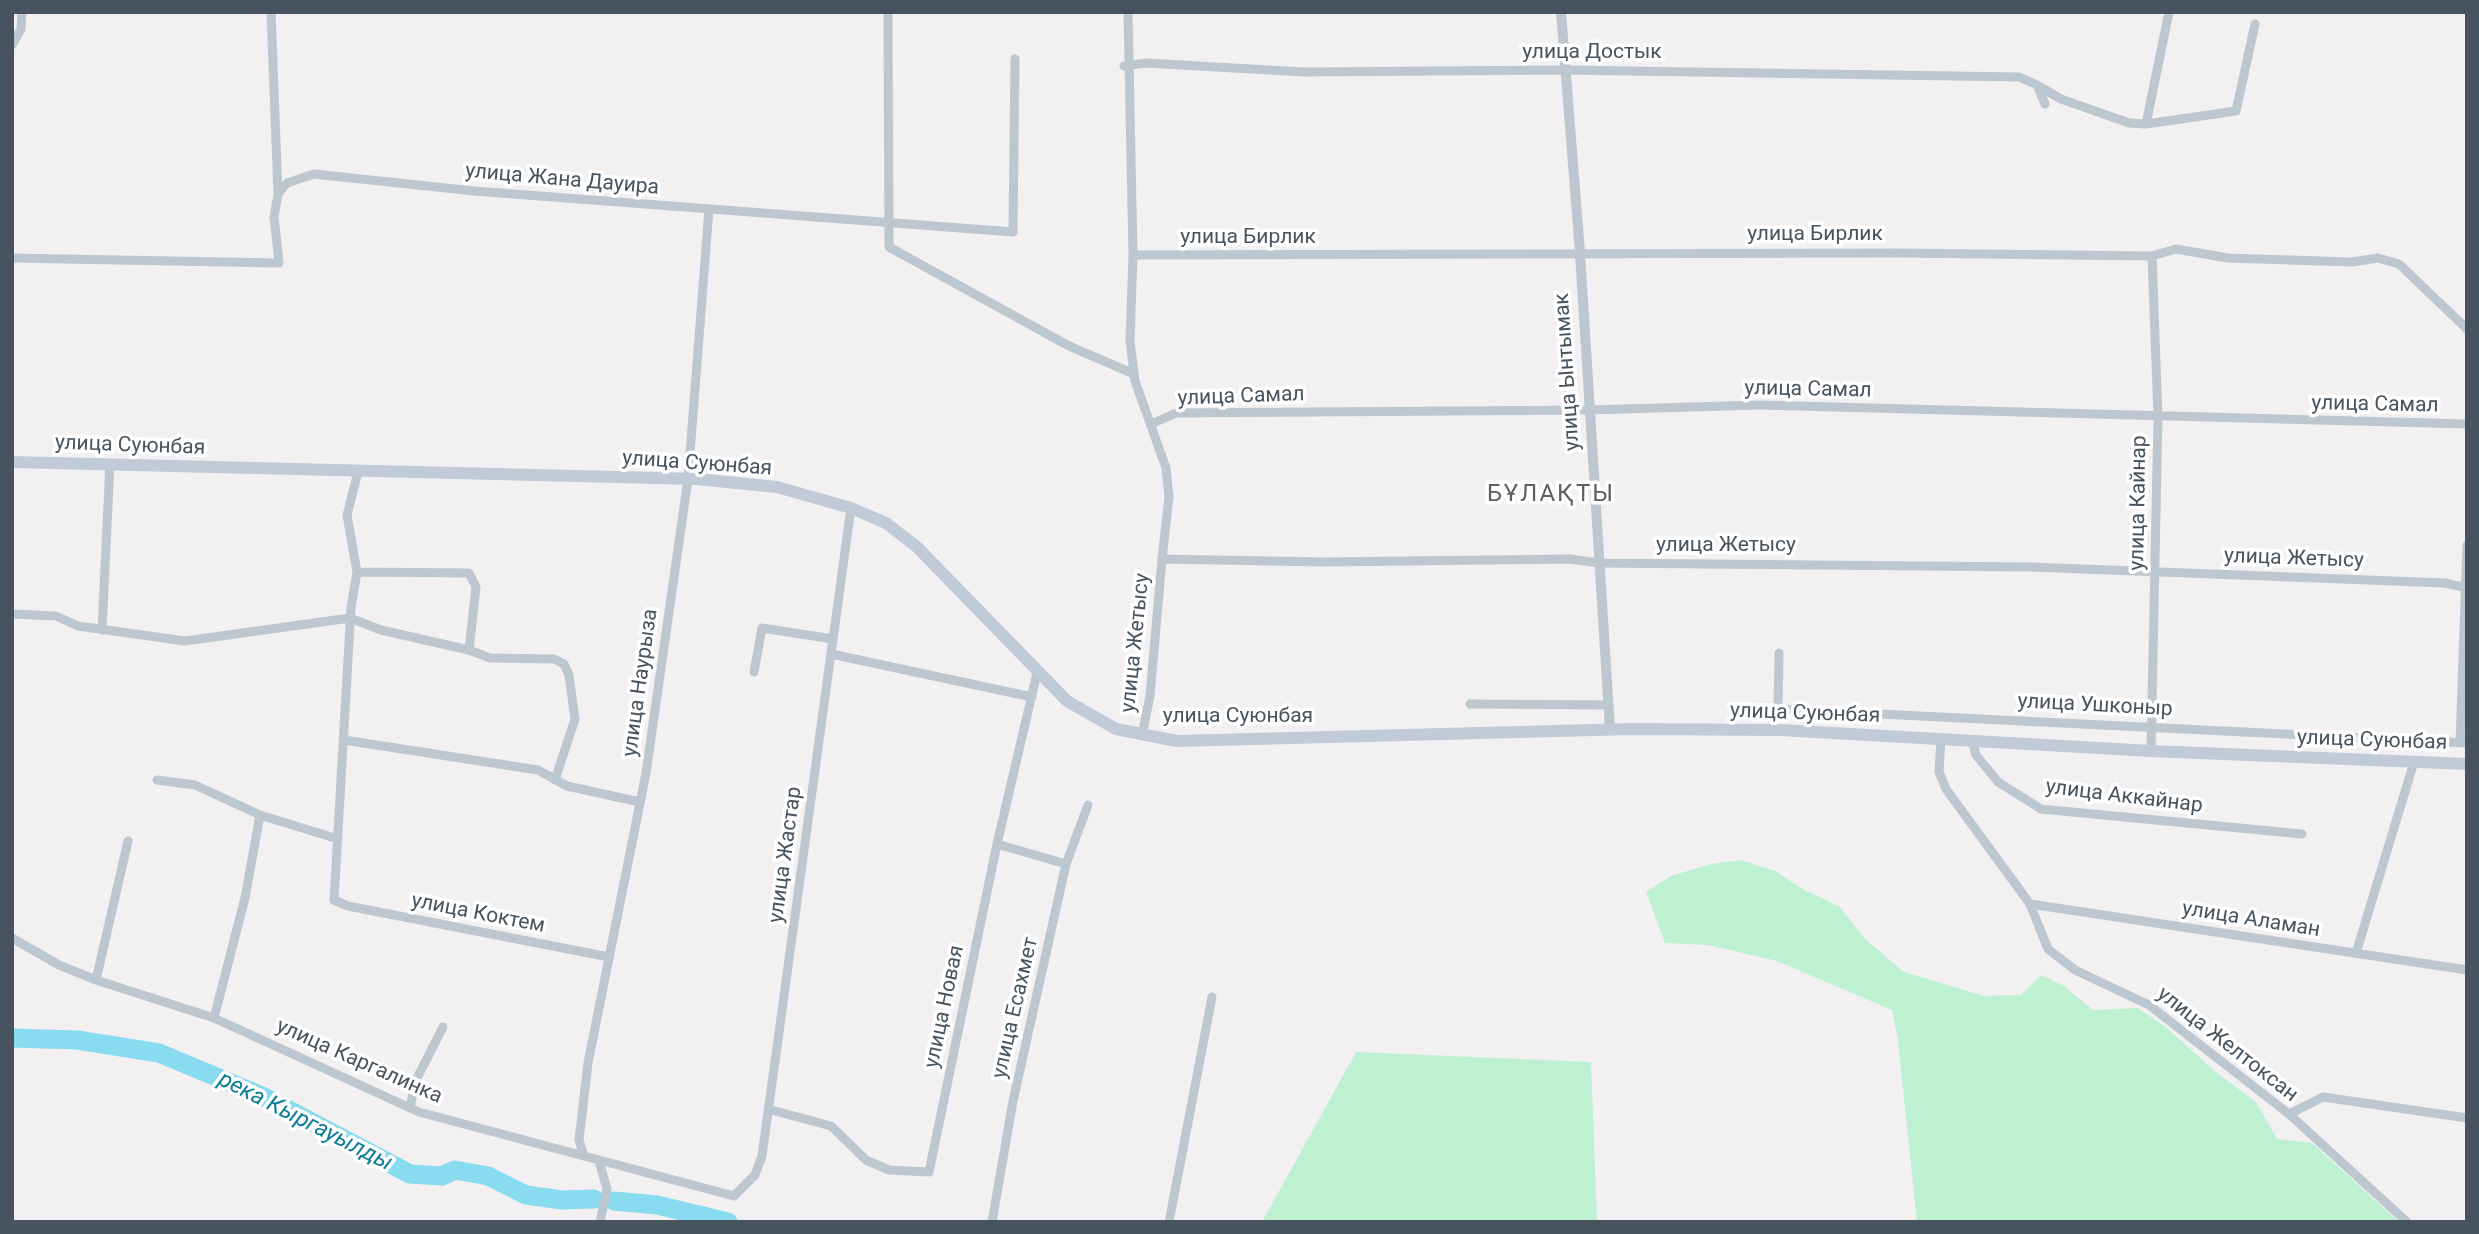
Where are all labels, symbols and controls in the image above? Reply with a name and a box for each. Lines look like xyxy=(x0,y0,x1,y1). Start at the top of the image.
street label: улица Достык xyxy=(1522,40,1662,66)
street label: улица Жана Дауира xyxy=(464,159,660,201)
street label: улица Бирлик xyxy=(1747,222,1883,248)
street label: улица Бирлик xyxy=(1180,225,1316,251)
street label: улица Ынтымак xyxy=(1550,292,1586,452)
street label: улица Самал xyxy=(1744,376,1872,404)
street label: улица Самал xyxy=(1177,382,1305,412)
street label: улица Самал xyxy=(2311,391,2439,419)
street label: улица Суюнбая xyxy=(54,431,206,461)
street label: улица Кайнар xyxy=(2125,435,2153,571)
street label: улица Суюнбая xyxy=(621,446,773,482)
district label: БҰЛАҚТЫ xyxy=(1488,481,1614,509)
street label: улица Жетысу xyxy=(1656,533,1796,559)
street label: улица Жетысу xyxy=(2224,544,2364,574)
street label: улица Жетысу xyxy=(1116,572,1156,714)
street label: улица Наурыза xyxy=(618,607,664,759)
street label: улица Ушконыр xyxy=(2017,689,2173,723)
street label: улица Суюнбая xyxy=(1729,699,1881,729)
street label: улица Суюнбая xyxy=(1163,704,1313,730)
street label: улица Суюнбая xyxy=(2296,726,2448,756)
street label: улица Аккайнар xyxy=(2044,775,2204,819)
street label: улица Жастар xyxy=(764,785,808,925)
street label: улица Коктем xyxy=(409,889,547,939)
street label: улица Аламан xyxy=(2180,897,2322,943)
street label: улица Есахмет xyxy=(988,935,1044,1081)
street label: улица Новая xyxy=(920,943,970,1071)
street label: улица Желтоксан xyxy=(2151,982,2303,1108)
street label: улица Каргалинка xyxy=(272,1014,446,1110)
water label: река Кыргауылды xyxy=(213,1066,397,1178)

